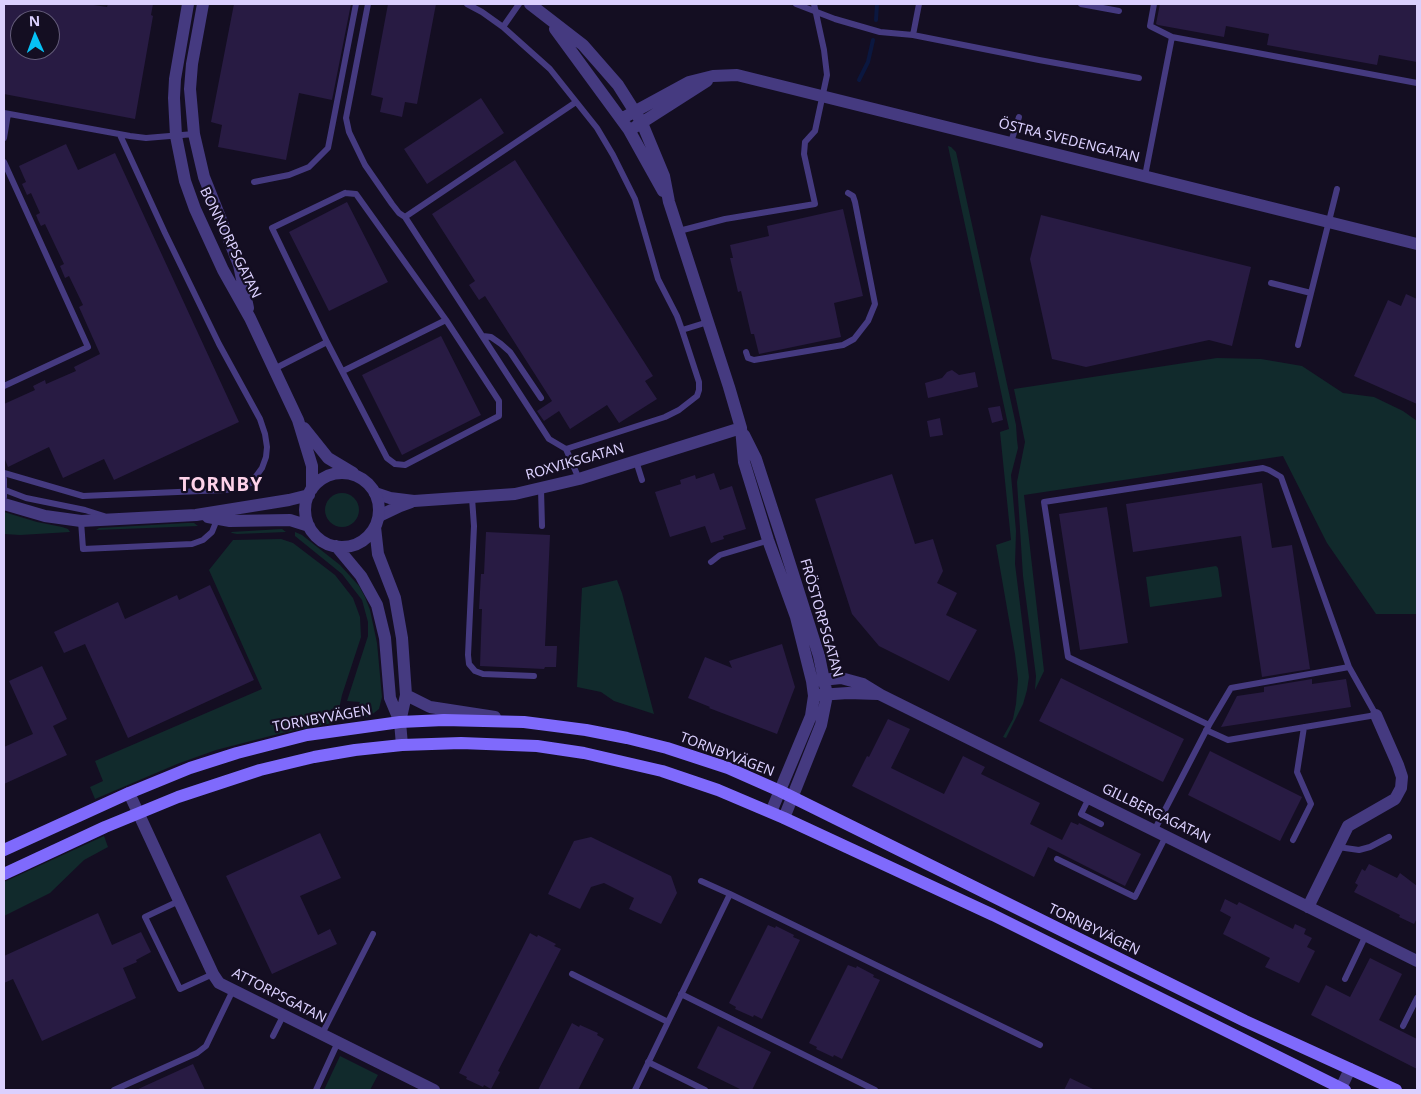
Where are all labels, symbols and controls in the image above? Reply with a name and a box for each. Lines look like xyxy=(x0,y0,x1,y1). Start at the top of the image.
north arrow xyxy=(10,10,60,60)
text: N xyxy=(28,11,41,30)
street label: ÖSTRA SVEDENGATAN xyxy=(997,115,1141,167)
street label: BONNORPSGATAN xyxy=(196,185,264,301)
street label: ROXVIKSGATAN xyxy=(524,440,626,484)
district label: TORNBY xyxy=(178,475,264,497)
street label: FRÖSTORPSGATAN xyxy=(796,557,846,679)
street label: TORNBYVÄGEN xyxy=(271,702,373,736)
street label: TORNBYVÄGEN xyxy=(677,729,777,781)
street label: GILLBERGAGATAN xyxy=(1099,780,1213,848)
street label: TORNBYVÄGEN xyxy=(1045,901,1143,959)
street label: ATTORPSGATAN xyxy=(229,965,329,1027)

